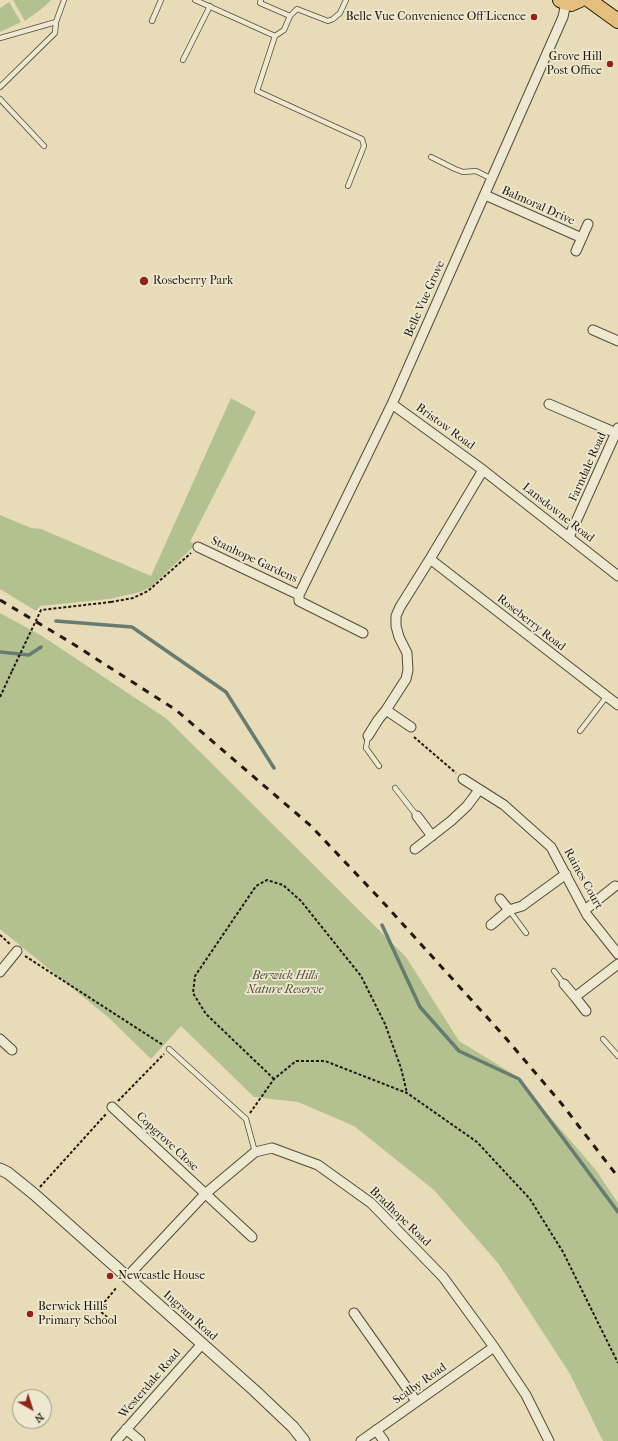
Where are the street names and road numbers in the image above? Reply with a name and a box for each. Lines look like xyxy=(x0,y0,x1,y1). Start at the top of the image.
street label: Balmoral Drive xyxy=(499,183,577,229)
street label: Belle Vue Grove xyxy=(402,258,448,340)
street label: Bristow Road xyxy=(413,401,477,453)
street label: Farndale Road xyxy=(566,430,610,504)
street label: Lansdowne Road xyxy=(519,480,597,546)
street label: Stanhope Gardens xyxy=(209,534,299,586)
street label: Roseberry Road xyxy=(494,592,568,654)
street label: Raines Court xyxy=(560,846,606,912)
street label: Copgrove Close xyxy=(133,1109,201,1175)
street label: Bradhope Road xyxy=(366,1184,434,1250)
street label: Ingram Road xyxy=(160,1288,220,1344)
street label: Westerdale Road xyxy=(116,1346,184,1422)
street label: Scalby Road xyxy=(391,1360,449,1408)

